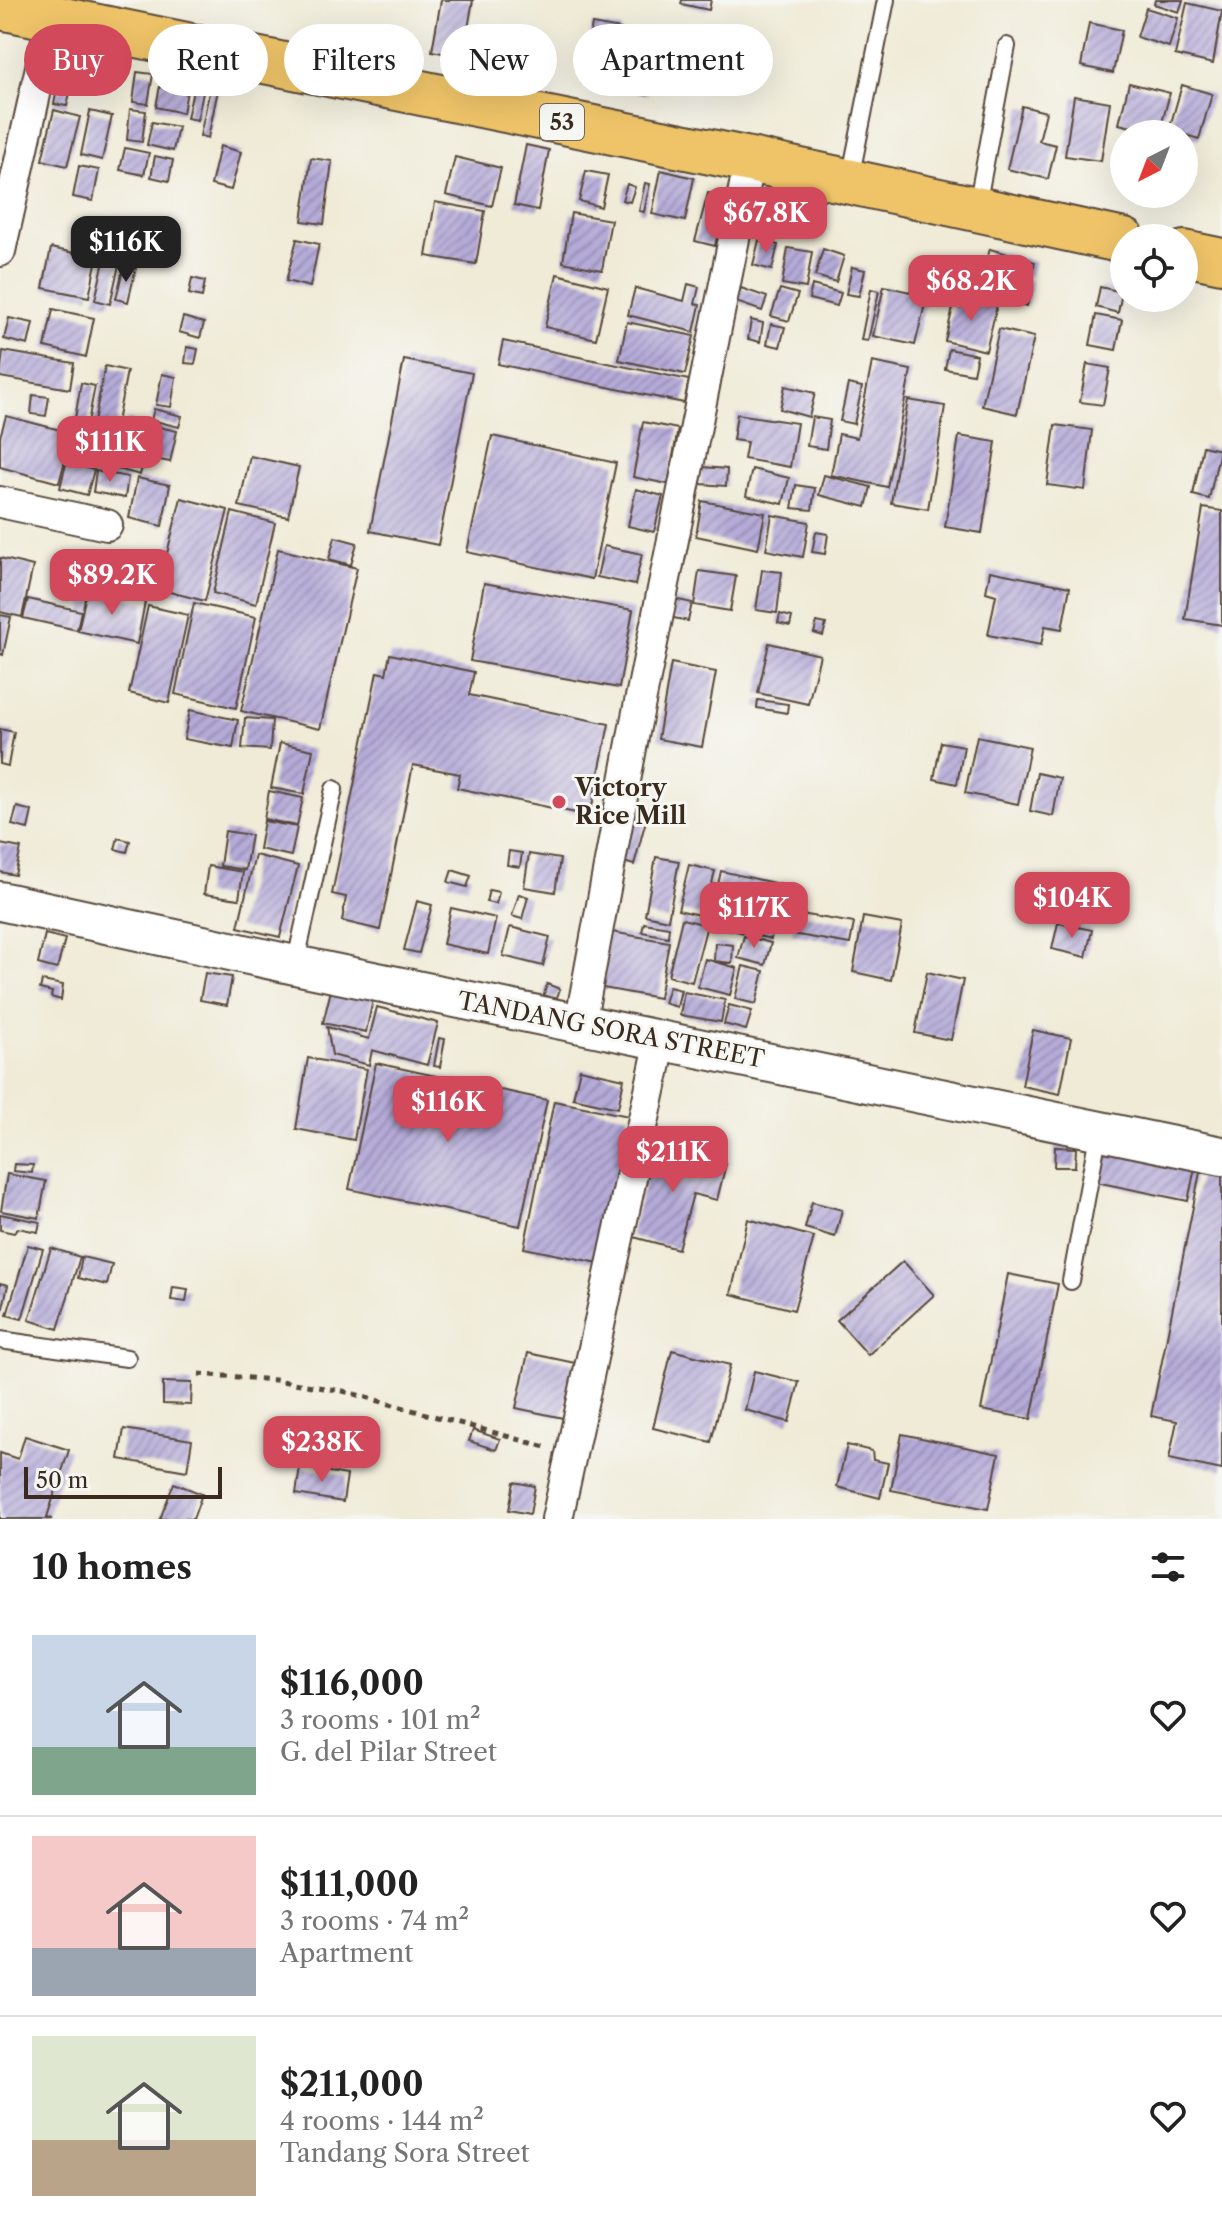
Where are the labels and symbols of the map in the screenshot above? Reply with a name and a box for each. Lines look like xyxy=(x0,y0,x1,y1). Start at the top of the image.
road number: 53 xyxy=(540,104,584,140)
north arrow xyxy=(1110,120,1198,208)
pin: $67.8K xyxy=(701,187,831,255)
pin: $116K xyxy=(70,216,182,284)
pin: $68.2K xyxy=(906,255,1036,323)
pin: $111K xyxy=(54,416,166,484)
pin: $89.2K xyxy=(47,549,177,617)
place label: Victory Rice Mill xyxy=(574,773,687,830)
marker: Victory Rice Mill xyxy=(550,793,568,811)
pin: $104K xyxy=(1016,872,1128,940)
pin: $117K xyxy=(698,882,810,950)
street label: TANDANG SORA STREET xyxy=(455,986,767,1073)
pin: $116K xyxy=(392,1076,504,1144)
pin: $211K xyxy=(617,1126,729,1194)
pin: $238K xyxy=(266,1416,378,1484)
scale bar xyxy=(24,1463,222,1499)

